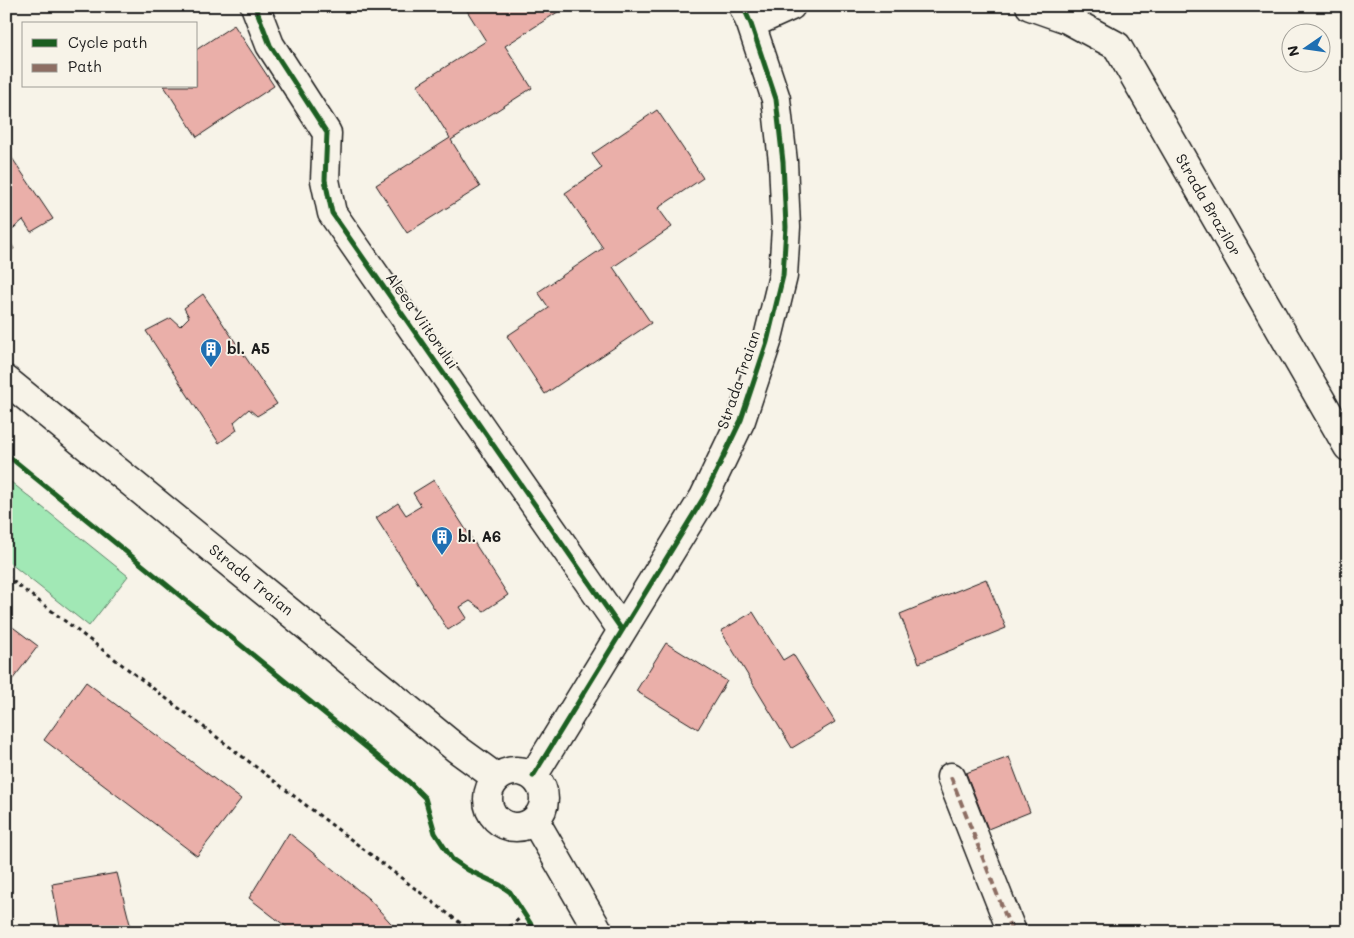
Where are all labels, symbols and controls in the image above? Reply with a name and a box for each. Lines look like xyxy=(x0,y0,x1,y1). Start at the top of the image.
legend xyxy=(22,22,198,88)
north arrow xyxy=(1282,22,1332,72)
text: Cycle path xyxy=(68,32,147,52)
text: N xyxy=(1282,44,1303,58)
text: Path xyxy=(68,56,102,76)
street label: Strada Brazilor xyxy=(1171,150,1246,259)
street label: Aleea Viitorului xyxy=(382,268,464,373)
street label: Strada Traian xyxy=(712,328,764,432)
building icon: bl. A5 xyxy=(199,337,223,368)
place label: bl. A5 xyxy=(227,338,270,358)
building icon: bl. A6 xyxy=(430,525,454,556)
place label: bl. A6 xyxy=(458,526,501,546)
street label: Strada Traian xyxy=(205,539,298,619)

